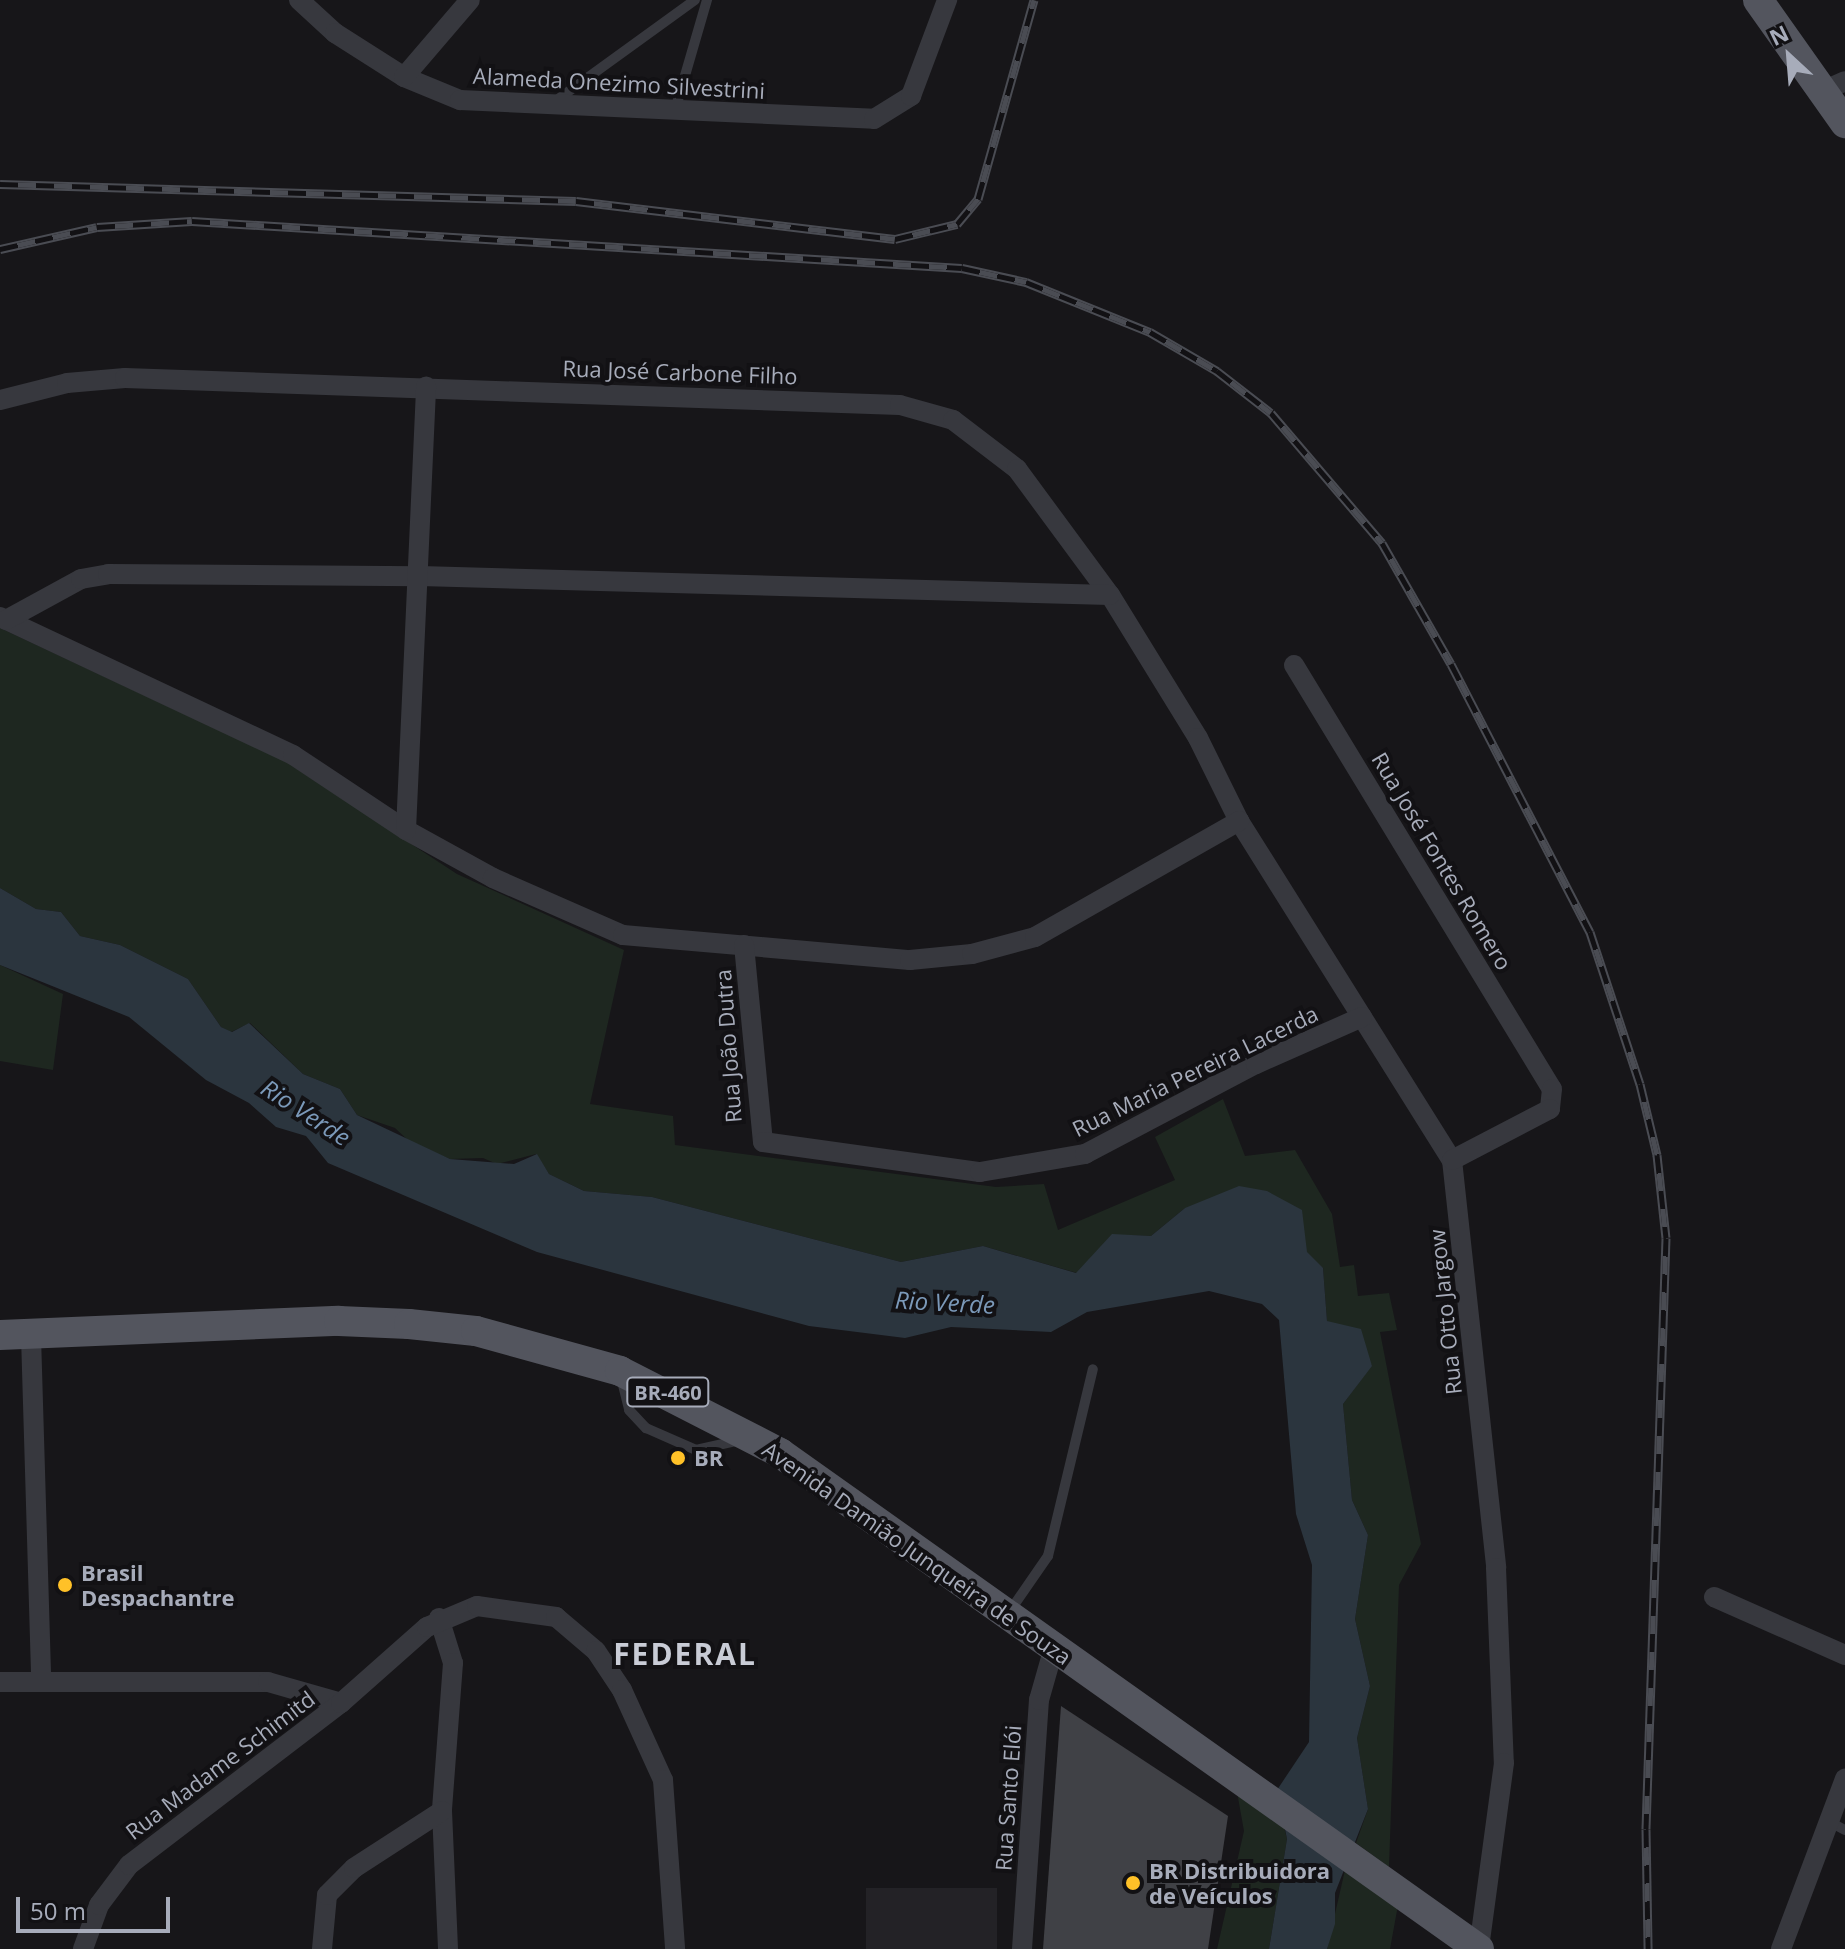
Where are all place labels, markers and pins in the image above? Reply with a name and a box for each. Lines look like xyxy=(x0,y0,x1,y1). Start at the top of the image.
place label: BR xyxy=(694,1445,723,1471)
marker: BR xyxy=(669,1449,687,1467)
place label: Brasil Despachantre xyxy=(81,1559,234,1610)
marker: Brasil Despachantre xyxy=(56,1576,74,1594)
place label: BR Distribuidora de Veículos xyxy=(1149,1857,1330,1908)
marker: BR Distribuidora de Veículos xyxy=(1124,1874,1142,1892)

